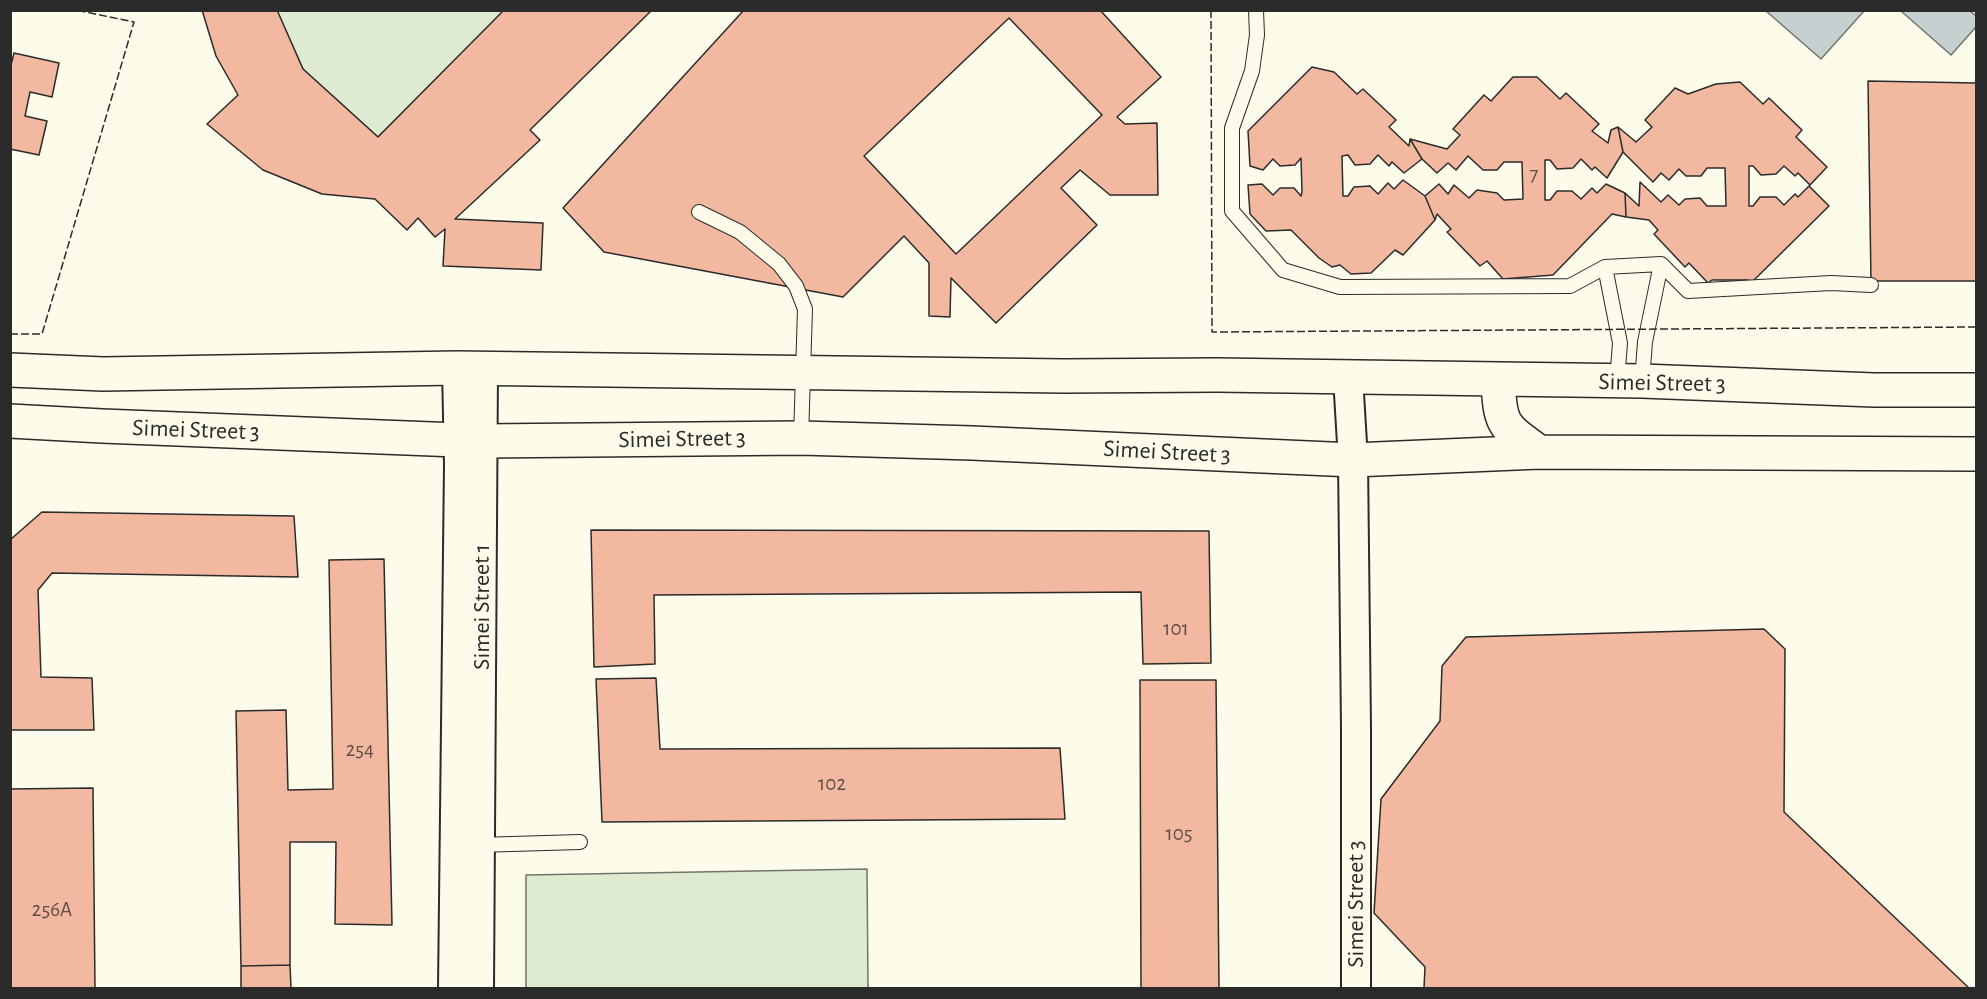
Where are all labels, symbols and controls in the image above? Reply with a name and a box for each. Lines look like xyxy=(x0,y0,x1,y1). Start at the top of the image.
house number: 7 xyxy=(1530,162,1538,188)
street label: Simei Street 3 xyxy=(1598,367,1726,399)
street label: Simei Street 3 xyxy=(132,413,260,447)
street label: Simei Street 3 xyxy=(618,423,746,455)
street label: Simei Street 3 xyxy=(1103,434,1231,470)
street label: Simei Street 1 xyxy=(468,544,496,670)
house number: 101 xyxy=(1163,616,1189,642)
house number: 254 xyxy=(346,737,374,763)
house number: 102 xyxy=(818,771,846,797)
house number: 105 xyxy=(1165,821,1193,847)
street label: Simei Street 3 xyxy=(1342,840,1370,968)
house number: 256A xyxy=(32,897,72,923)

